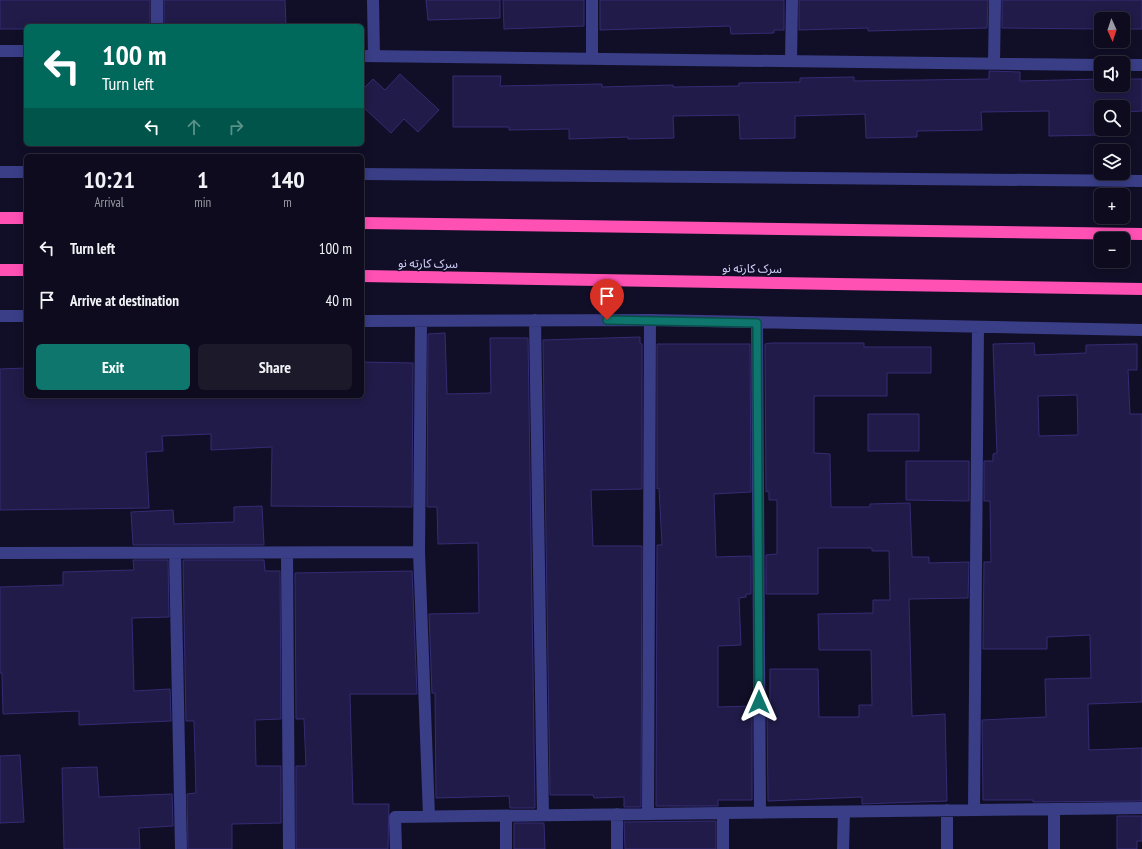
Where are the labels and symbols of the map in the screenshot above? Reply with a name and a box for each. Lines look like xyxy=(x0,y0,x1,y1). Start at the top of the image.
north arrow xyxy=(1094,12,1130,48)
street label: سرک کارته نو xyxy=(398,255,458,271)
street label: سرک کارته نو xyxy=(722,260,782,276)
pin xyxy=(590,279,624,320)
position arrow xyxy=(738,681,780,723)

